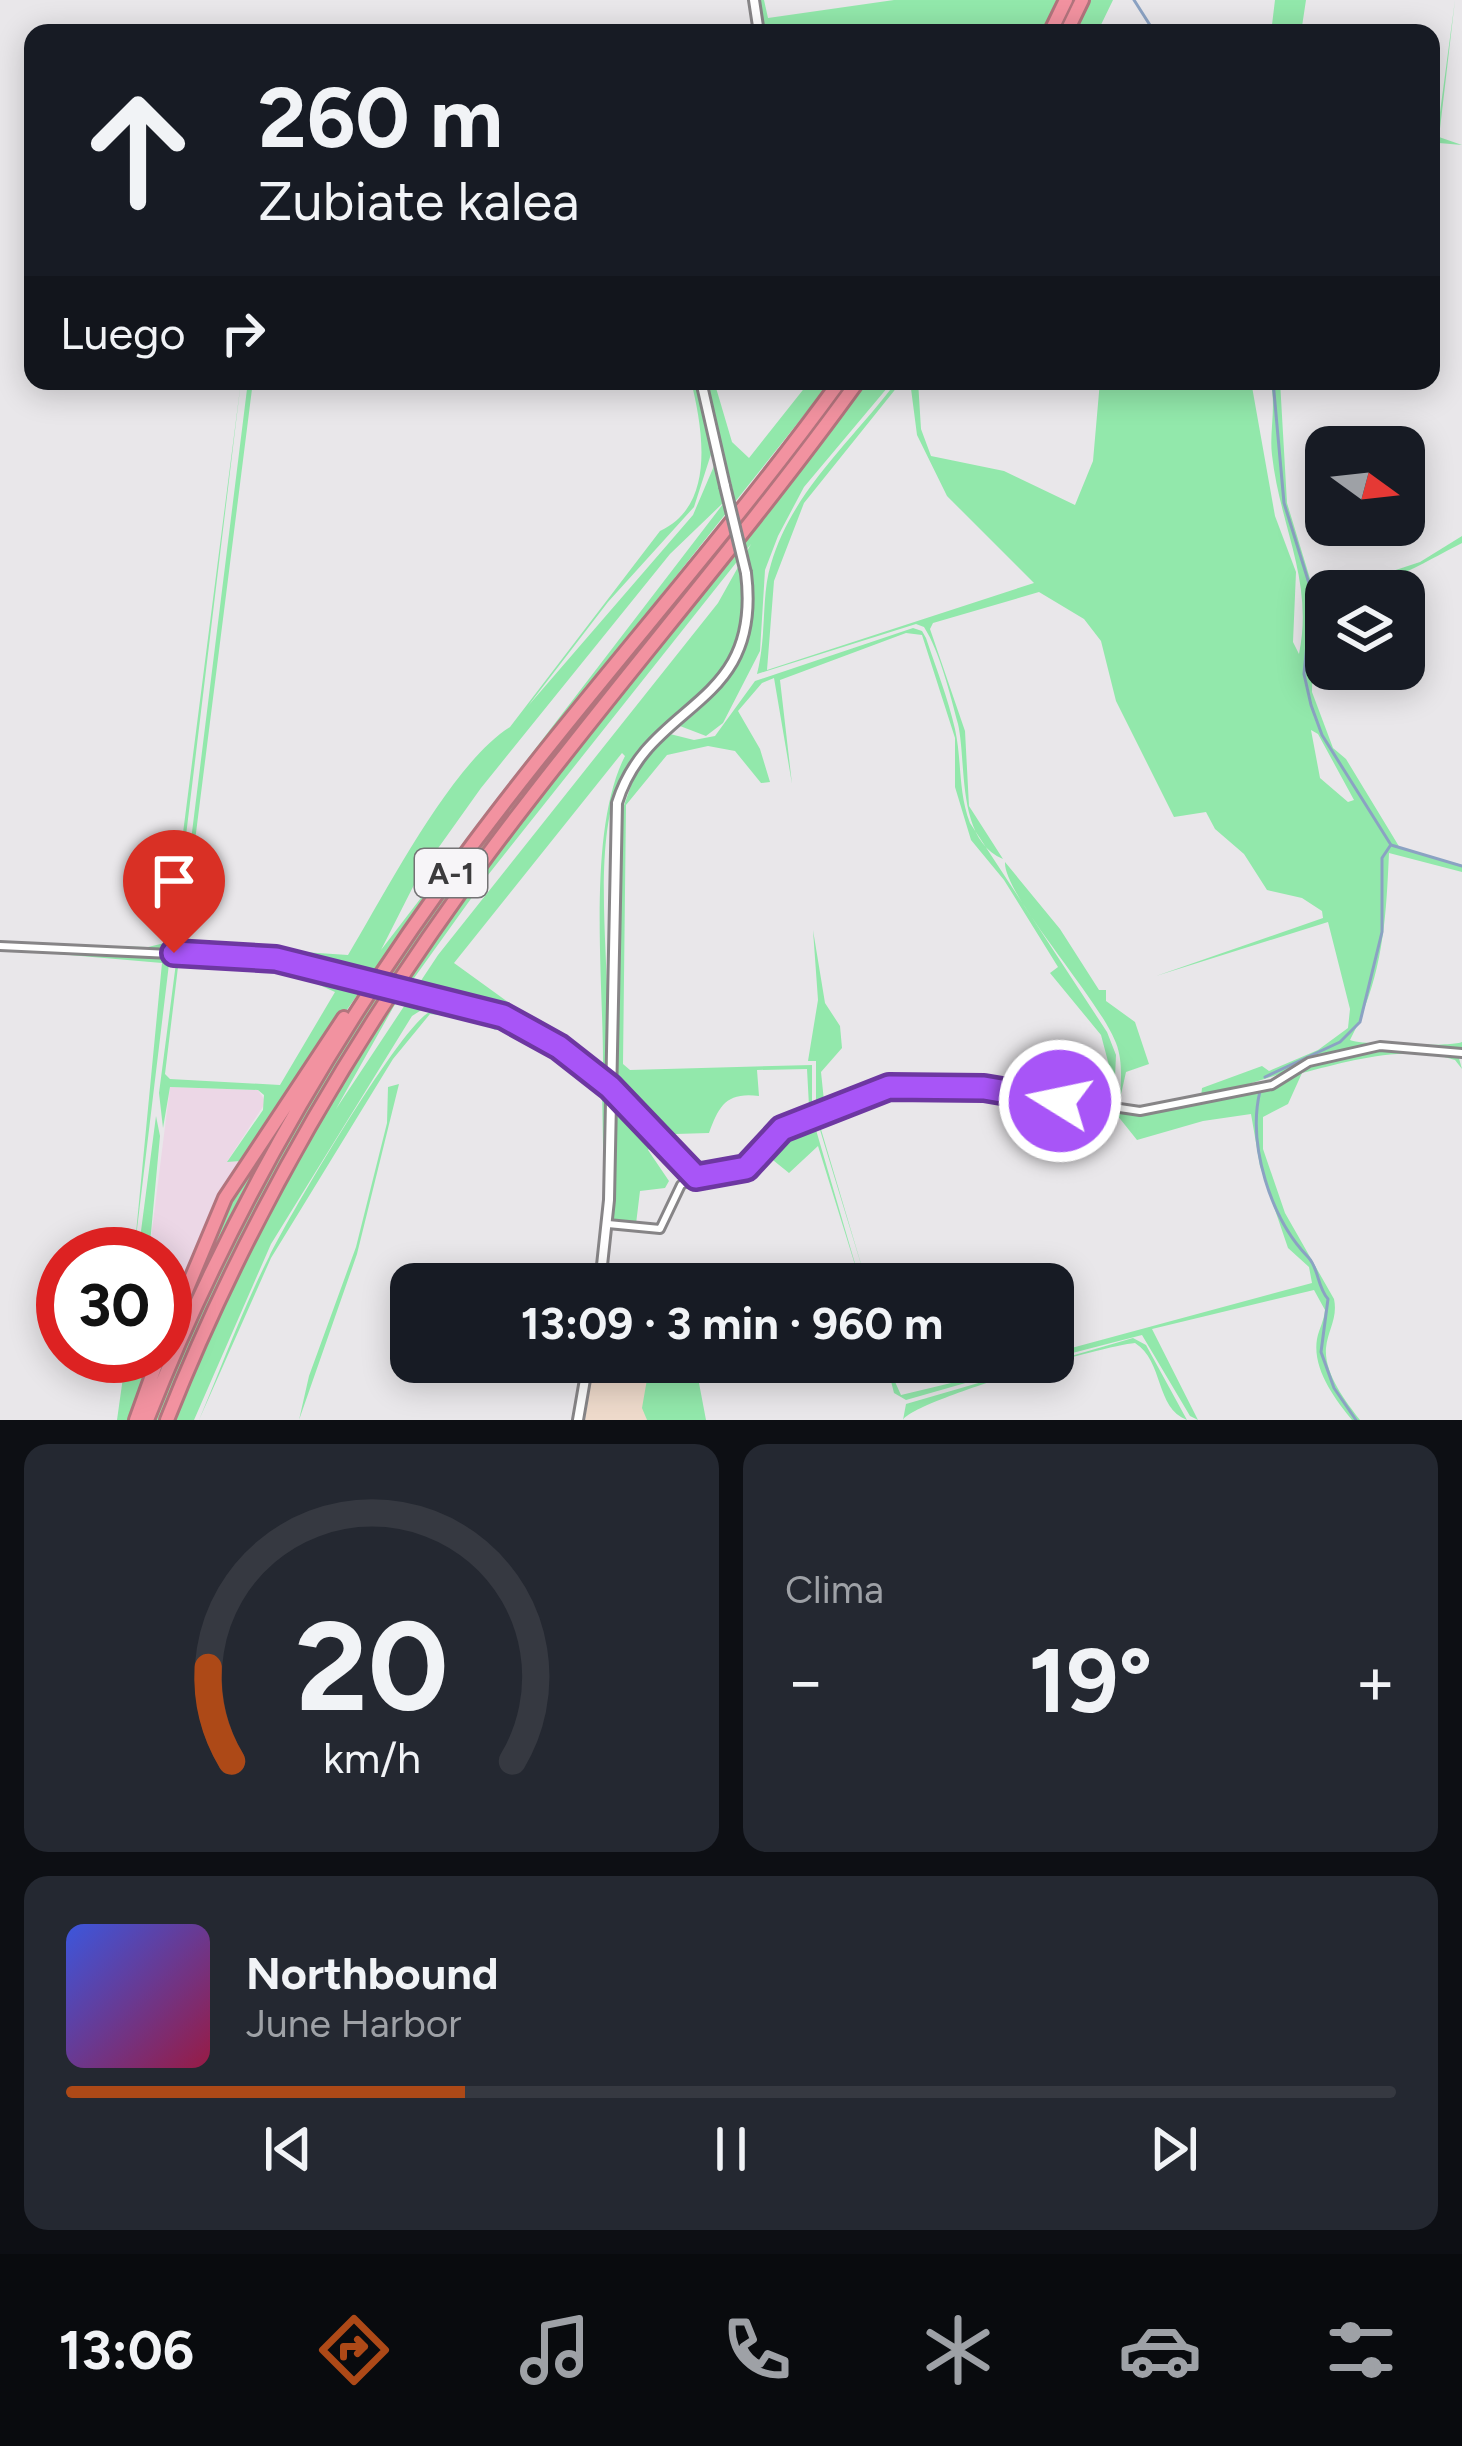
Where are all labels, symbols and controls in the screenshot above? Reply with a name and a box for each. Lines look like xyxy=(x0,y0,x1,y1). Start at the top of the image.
text: 260 m xyxy=(258,67,503,168)
icon: ahead xyxy=(60,72,216,228)
text: Zubiate kalea xyxy=(258,169,580,234)
icon: right xyxy=(210,300,276,366)
text: Luego xyxy=(60,306,186,360)
north arrow xyxy=(1305,426,1425,546)
map controls xyxy=(1305,426,1425,690)
button: layers xyxy=(1305,570,1425,690)
pin xyxy=(123,830,225,953)
icon: arrive xyxy=(141,848,207,914)
road number: A-1 xyxy=(415,849,487,897)
position arrow xyxy=(997,1038,1123,1164)
speed limit sign: 30 xyxy=(36,1227,192,1383)
text: 13:09 · 3 min · 960 m xyxy=(521,1296,943,1350)
text: Clima xyxy=(785,1566,884,1613)
text: 20 xyxy=(295,1591,448,1741)
text: 19° xyxy=(1028,1626,1153,1735)
text: − xyxy=(785,1641,826,1721)
text: + xyxy=(1355,1641,1396,1721)
text: km/h xyxy=(323,1732,420,1784)
text: Northbound xyxy=(246,1946,499,2000)
text: June Harbor xyxy=(246,2000,462,2047)
icon: previous xyxy=(255,2116,321,2182)
icon: pause xyxy=(698,2116,764,2182)
icon: next xyxy=(1141,2116,1207,2182)
icon: directions xyxy=(312,2308,396,2392)
icon: music xyxy=(513,2308,597,2392)
icon: phone xyxy=(715,2308,799,2392)
icon: climate xyxy=(916,2308,1000,2392)
icon: car xyxy=(1118,2308,1202,2392)
icon: filters xyxy=(1319,2308,1403,2392)
text: 13:06 xyxy=(59,2318,194,2383)

